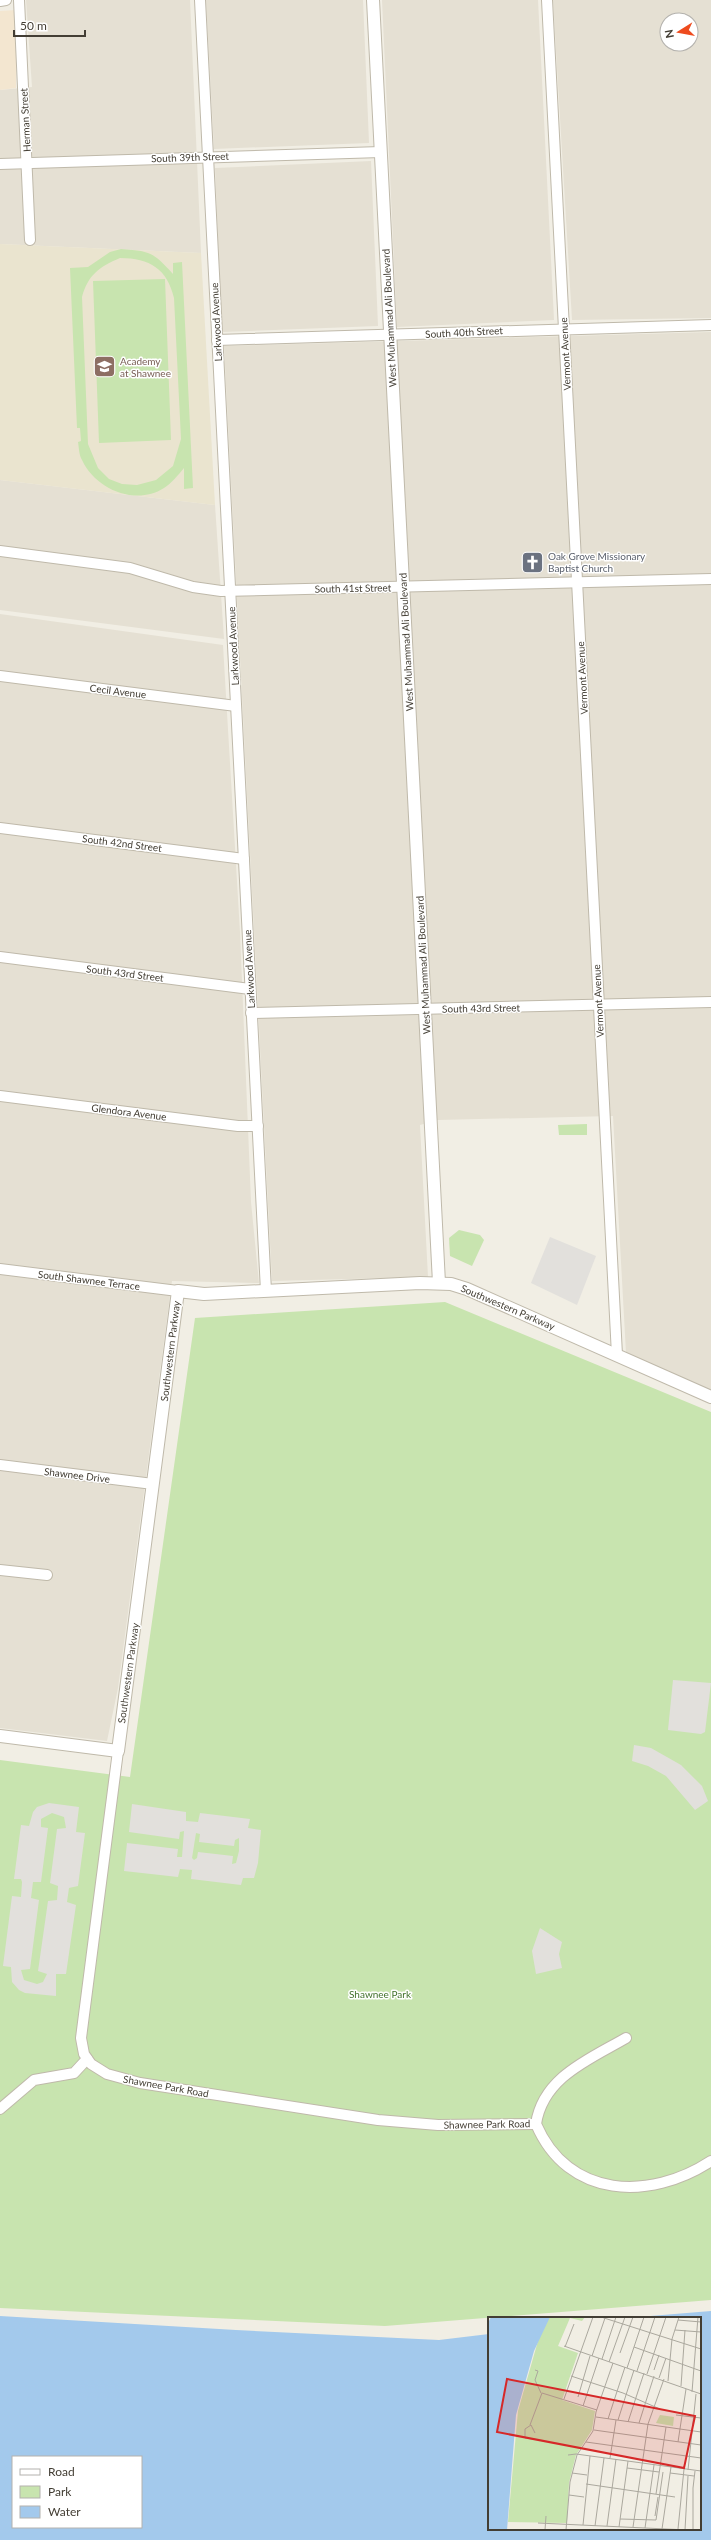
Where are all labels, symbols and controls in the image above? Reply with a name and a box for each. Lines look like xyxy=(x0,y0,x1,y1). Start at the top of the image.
scale bar xyxy=(14,12,85,38)
north arrow xyxy=(659,12,699,52)
text: 50 m xyxy=(20,18,47,33)
text: N xyxy=(662,29,676,39)
street label: Herman Street xyxy=(17,87,33,152)
street label: South 39th Street xyxy=(151,150,230,164)
street label: West Muhammad Ali Boulevard xyxy=(379,249,399,387)
street label: Larkwood Avenue xyxy=(208,282,224,362)
street label: Vermont Avenue xyxy=(557,317,573,391)
street label: South 40th Street xyxy=(425,324,504,340)
school or university icon: Academy at Shawnee xyxy=(91,354,117,380)
place label: Academy at Shawnee xyxy=(120,355,171,379)
church icon: Oak Grove Missionary Baptist Church xyxy=(519,549,545,575)
place label: Oak Grove Missionary Baptist Church xyxy=(548,550,646,574)
street label: West Muhammad Ali Boulevard xyxy=(396,573,416,711)
street label: South 41st Street xyxy=(315,581,392,595)
street label: Larkwood Avenue xyxy=(225,606,241,686)
street label: Vermont Avenue xyxy=(574,641,590,715)
street label: Cecil Avenue xyxy=(89,682,147,700)
street label: South 42nd Street xyxy=(82,832,163,854)
street label: West Muhammad Ali Boulevard xyxy=(413,896,433,1034)
street label: Larkwood Avenue xyxy=(241,929,257,1009)
street label: South 43rd Street xyxy=(86,962,165,984)
street label: Vermont Avenue xyxy=(590,964,606,1038)
street label: South 43rd Street xyxy=(442,1001,520,1015)
street label: Glendora Avenue xyxy=(91,1101,167,1123)
street label: South Shawnee Terrace xyxy=(37,1268,141,1292)
street label: Southwestern Parkway xyxy=(459,1282,558,1333)
street label: Southwestern Parkway xyxy=(158,1299,182,1402)
street label: Shawnee Drive xyxy=(43,1465,111,1485)
street label: Southwestern Parkway xyxy=(115,1621,141,1724)
park label: Shawnee Park xyxy=(349,1988,412,2000)
street label: Shawnee Park Road xyxy=(122,2073,210,2099)
street label: Shawnee Park Road xyxy=(444,2117,530,2131)
inset map xyxy=(488,2317,701,2530)
legend xyxy=(12,2456,142,2528)
text: Road xyxy=(48,2464,75,2479)
text: Park xyxy=(48,2484,72,2499)
text: Water xyxy=(48,2504,81,2519)

